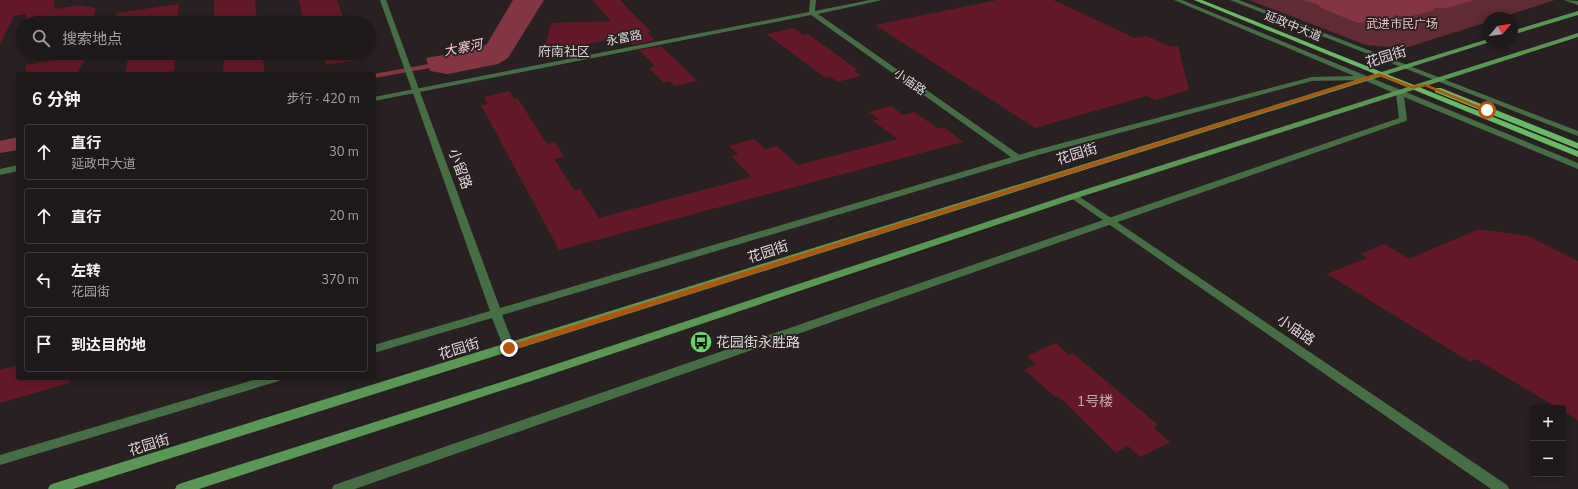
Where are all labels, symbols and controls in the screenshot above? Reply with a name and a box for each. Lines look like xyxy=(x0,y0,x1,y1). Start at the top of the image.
street label: 延政中大道 xyxy=(1262,7,1324,45)
north arrow xyxy=(1482,12,1518,48)
search box xyxy=(16,16,376,60)
park label: 武进市民广场 xyxy=(1366,16,1438,32)
icon: search xyxy=(30,27,52,49)
street label: 永富路 xyxy=(605,27,643,49)
text: 搜索地点 xyxy=(62,29,122,49)
water label: 大寨河 xyxy=(442,35,487,61)
street label: 花园街 xyxy=(1363,42,1409,72)
district label: 府南社区 xyxy=(538,43,590,61)
street label: 小庙路 xyxy=(891,65,929,99)
text: 6 分钟 xyxy=(32,88,81,111)
text: 步行 · 420 m xyxy=(286,90,360,108)
route start xyxy=(1478,101,1496,119)
text: 直行 xyxy=(71,133,101,153)
street label: 花园街 xyxy=(1054,139,1100,169)
icon: ahead xyxy=(33,141,55,163)
text: 30 m xyxy=(329,143,359,161)
street label: 小留路 xyxy=(444,146,476,192)
text: 延政中大道 xyxy=(71,155,136,173)
icon: ahead xyxy=(33,205,55,227)
text: 直行 xyxy=(71,207,101,227)
text: 20 m xyxy=(329,207,359,225)
street label: 花园街 xyxy=(745,236,791,268)
text: 左转 xyxy=(71,261,101,281)
icon: left xyxy=(33,269,55,291)
text: 370 m xyxy=(321,271,359,289)
text: 花园街 xyxy=(71,283,110,301)
street label: 小庙路 xyxy=(1273,310,1319,350)
bus stop icon: 花园街永胜路 xyxy=(688,329,714,355)
icon: arrive xyxy=(33,333,55,355)
place label: 花园街永胜路 xyxy=(716,333,800,352)
street label: 花园街 xyxy=(436,334,482,364)
text: 到达目的地 xyxy=(71,335,146,355)
route end xyxy=(500,339,518,357)
house number: 1号楼 xyxy=(1077,392,1113,411)
map controls xyxy=(1530,405,1566,477)
button: + xyxy=(1530,405,1566,441)
street label: 花园街 xyxy=(126,430,172,460)
button: − xyxy=(1530,441,1566,477)

